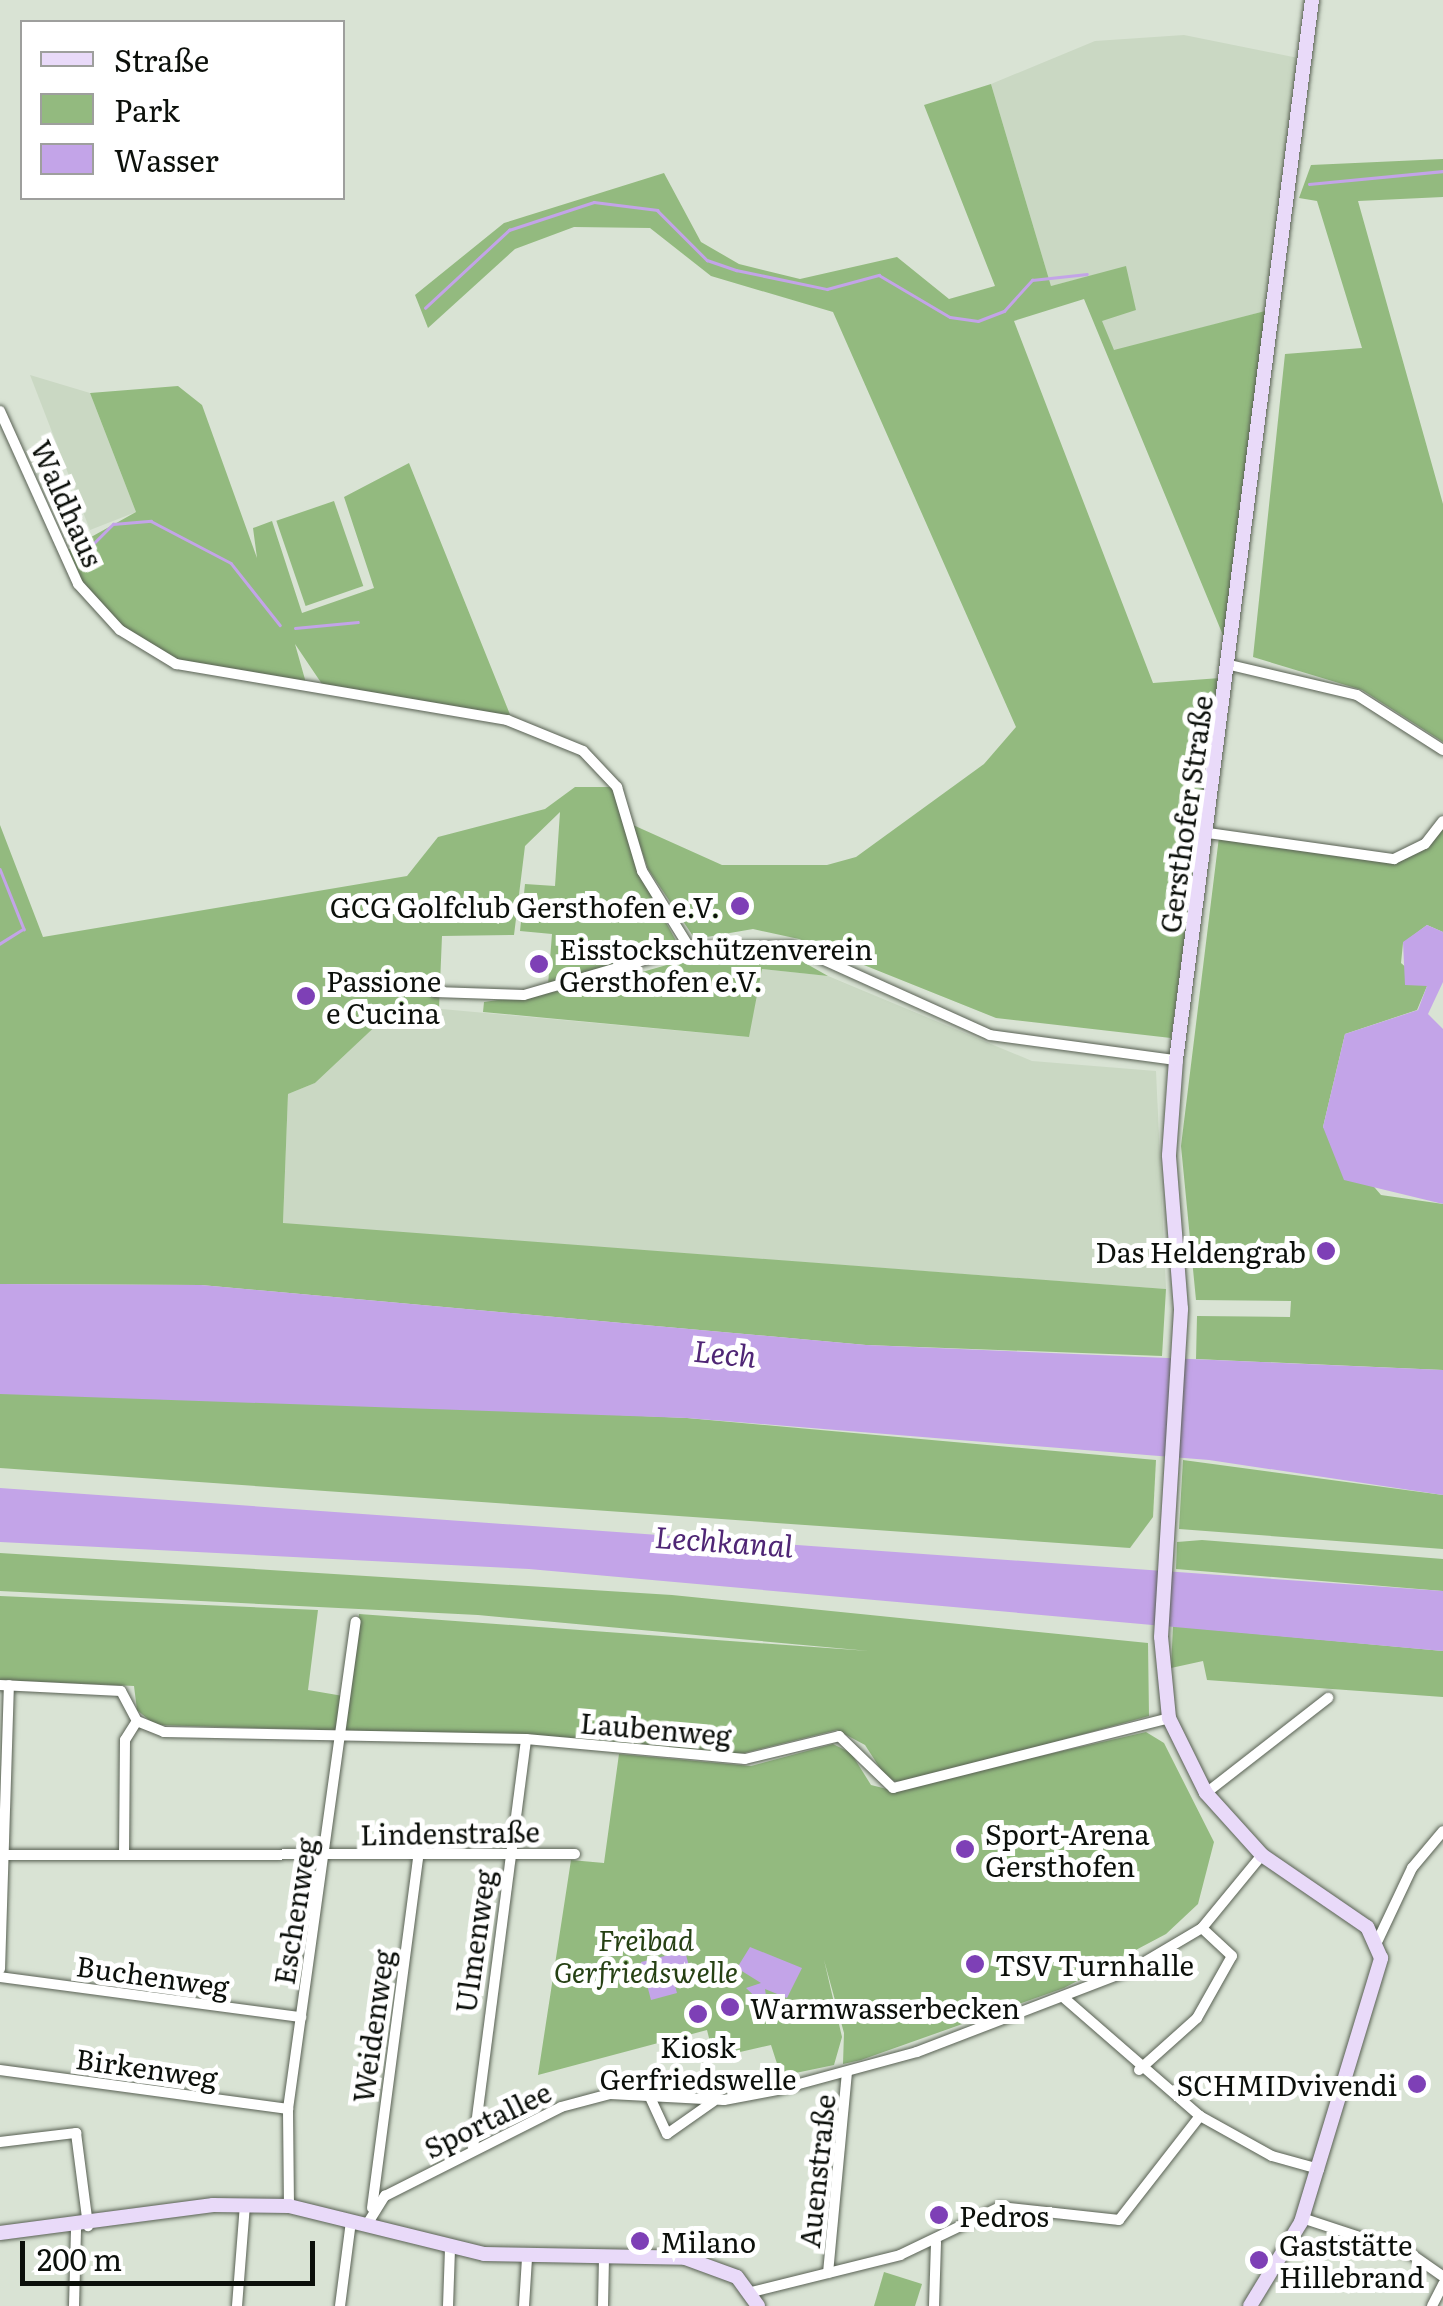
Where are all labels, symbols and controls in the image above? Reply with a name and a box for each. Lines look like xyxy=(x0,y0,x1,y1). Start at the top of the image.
legend xyxy=(20,20,345,200)
text: Straße xyxy=(114,37,209,81)
text: Park xyxy=(114,87,180,131)
text: Wasser xyxy=(114,137,219,181)
street label: Waldhaus xyxy=(25,435,111,571)
street label: Gersthofer Straße xyxy=(1152,693,1218,935)
place label: GCG Golfclub Gersthofen e.V. xyxy=(330,889,720,923)
marker: GCG Golfclub Gersthofen e.V. xyxy=(729,895,751,917)
place label: Eisstockschützenverein Gersthofen e.V. xyxy=(559,931,873,997)
marker: Eisstockschützenverein Gersthofen e.V. xyxy=(528,953,550,975)
place label: Passione e Cucina xyxy=(326,963,441,1029)
marker: Passione e Cucina xyxy=(295,985,317,1007)
place label: Das Heldengrab xyxy=(1095,1234,1306,1268)
marker: Das Heldengrab xyxy=(1315,1240,1337,1262)
water label: Lech xyxy=(692,1331,758,1373)
water label: Lechkanal xyxy=(654,1517,794,1563)
street label: Laubenweg xyxy=(579,1705,733,1751)
street label: Lindenstraße xyxy=(360,1814,540,1850)
place label: Sport-Arena Gersthofen xyxy=(985,1816,1150,1882)
street label: Eschenweg xyxy=(266,1835,322,1987)
marker: Sport-Arena Gersthofen xyxy=(954,1838,976,1860)
street label: Ulmenweg xyxy=(447,1867,501,2015)
park label: Freibad Gerfriedswelle xyxy=(554,1922,738,1988)
street label: Weidenweg xyxy=(345,1947,399,2105)
place label: TSV Turnhalle xyxy=(995,1947,1194,1981)
street label: Buchenweg xyxy=(74,1948,232,2002)
marker: TSV Turnhalle xyxy=(964,1953,986,1975)
place label: Warmwasserbecken xyxy=(750,1990,1020,2024)
marker: Warmwasserbecken xyxy=(719,1996,741,2018)
marker: Kiosk Gerfriedswelle xyxy=(687,2003,709,2025)
place label: Kiosk Gerfriedswelle xyxy=(599,2029,797,2095)
street label: Birkenweg xyxy=(74,2040,220,2094)
place label: SCHMIDvivendi xyxy=(1177,2067,1397,2101)
marker: SCHMIDvivendi xyxy=(1406,2073,1428,2095)
street label: Sportallee xyxy=(418,2074,556,2164)
street label: Auenstraße xyxy=(791,2092,841,2250)
place label: Pedros xyxy=(959,2198,1049,2232)
marker: Pedros xyxy=(928,2204,950,2226)
scale bar xyxy=(25,2221,320,2283)
place label: Milano xyxy=(660,2224,756,2258)
place label: Gaststätte Hillebrand xyxy=(1279,2227,1424,2293)
marker: Milano xyxy=(629,2230,651,2252)
text: 200 m xyxy=(37,2236,122,2280)
marker: Gaststätte Hillebrand xyxy=(1248,2249,1270,2271)

